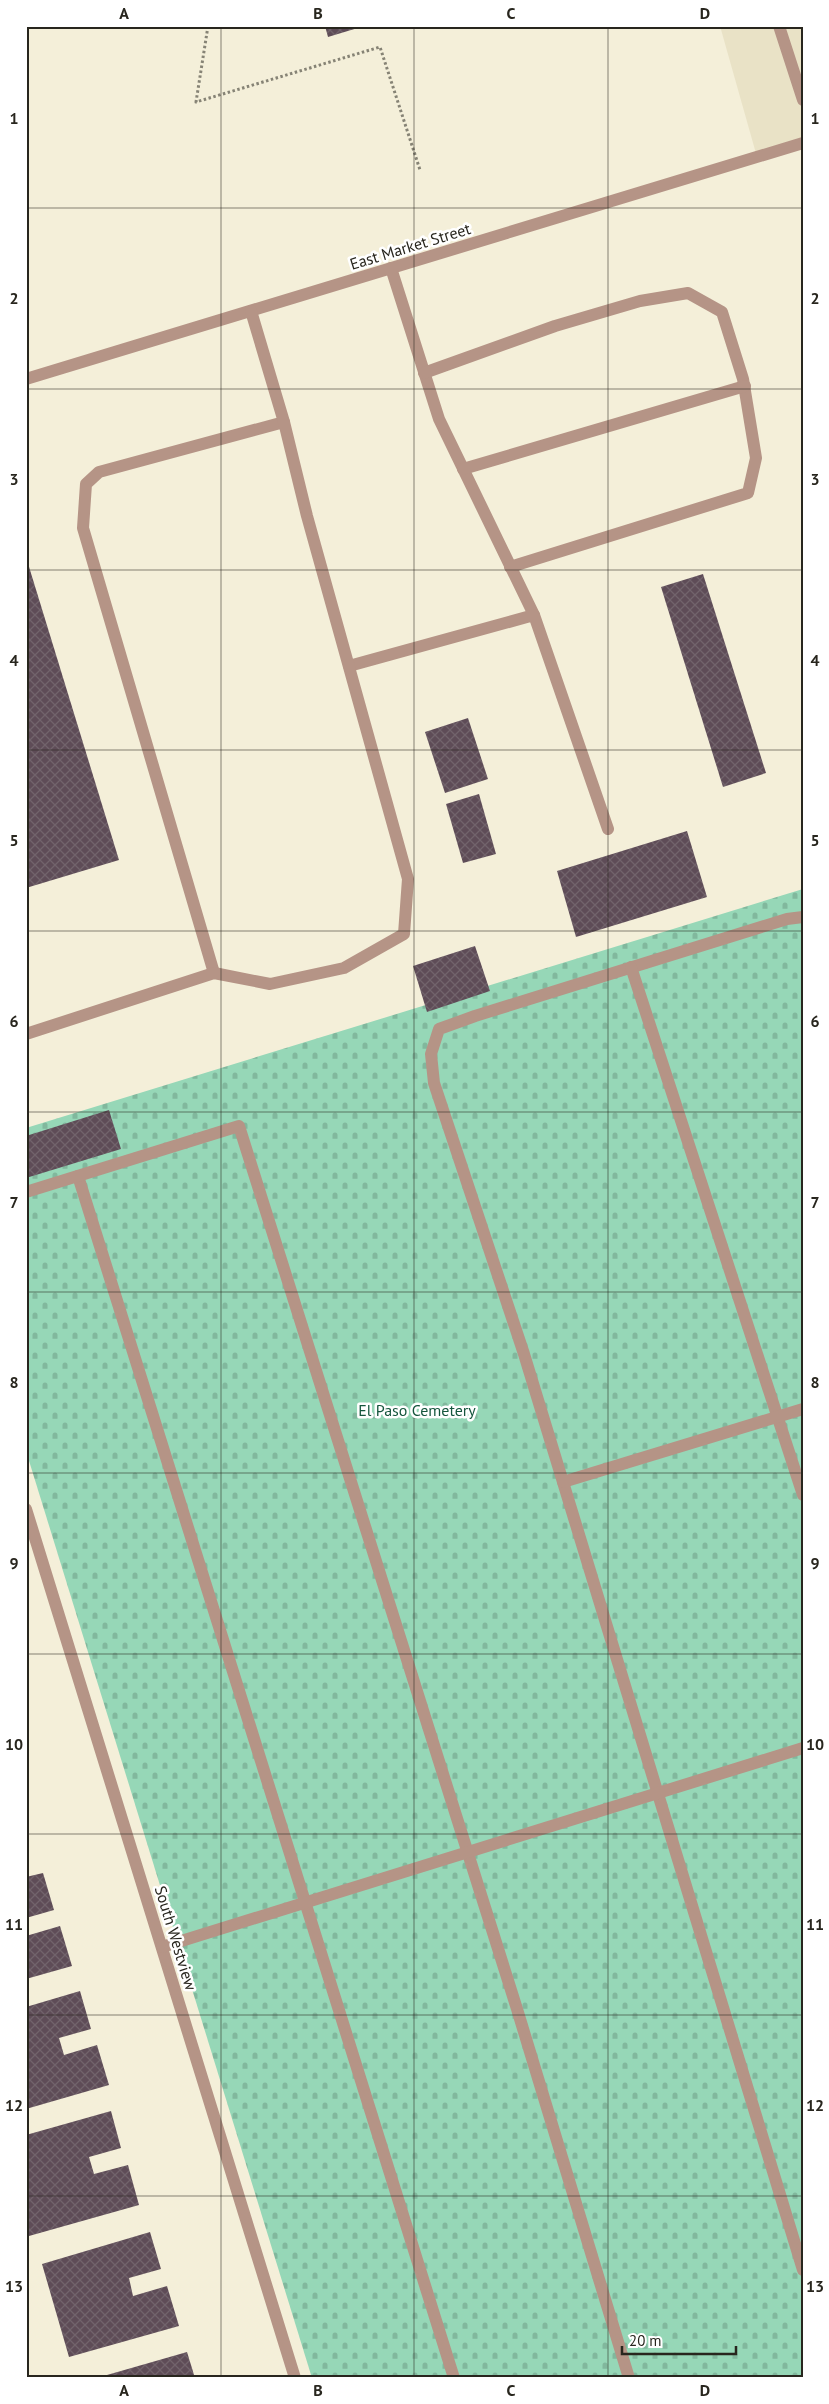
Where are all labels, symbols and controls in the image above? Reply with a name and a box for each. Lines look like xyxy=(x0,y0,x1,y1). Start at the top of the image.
text: A xyxy=(119,3,129,23)
text: B xyxy=(313,3,323,23)
text: C xyxy=(507,3,516,23)
text: D xyxy=(700,3,710,23)
text: 1 xyxy=(9,108,19,128)
text: 1 xyxy=(810,108,820,128)
street label: East Market Street xyxy=(347,218,473,274)
text: 2 xyxy=(9,288,19,308)
text: 2 xyxy=(810,288,820,308)
text: 3 xyxy=(9,469,19,489)
text: 3 xyxy=(810,469,820,489)
text: 4 xyxy=(9,650,19,670)
text: 4 xyxy=(810,650,820,670)
text: 5 xyxy=(9,830,19,850)
text: 5 xyxy=(810,830,820,850)
text: 6 xyxy=(9,1011,19,1031)
text: 6 xyxy=(810,1011,820,1031)
text: 7 xyxy=(9,1192,19,1212)
text: 7 xyxy=(810,1192,820,1212)
text: 8 xyxy=(9,1372,19,1392)
text: 8 xyxy=(810,1372,820,1392)
park label: El Paso Cemetery xyxy=(358,1400,476,1420)
text: 9 xyxy=(9,1553,19,1573)
text: 9 xyxy=(810,1553,820,1573)
text: 10 xyxy=(5,1734,23,1754)
text: 10 xyxy=(806,1734,824,1754)
street label: South Westview xyxy=(151,1883,201,1993)
text: 11 xyxy=(5,1914,23,1934)
text: 11 xyxy=(806,1914,824,1934)
text: 12 xyxy=(5,2095,23,2115)
text: 12 xyxy=(806,2095,824,2115)
text: 13 xyxy=(5,2276,23,2296)
text: 13 xyxy=(806,2276,824,2296)
scale bar xyxy=(622,2324,735,2356)
text: 20 m xyxy=(629,2331,662,2350)
text: A xyxy=(119,2380,129,2400)
text: B xyxy=(313,2380,323,2400)
text: C xyxy=(507,2380,516,2400)
text: D xyxy=(700,2380,710,2400)

